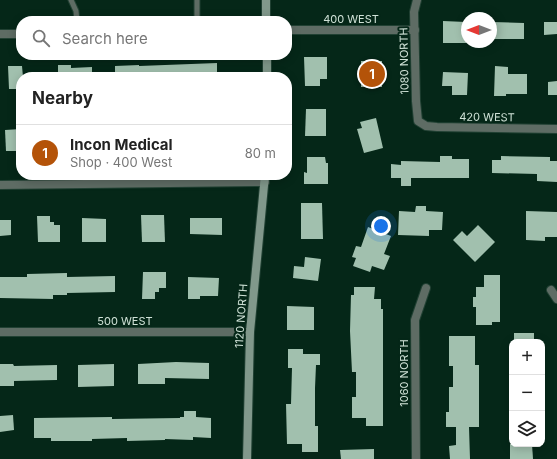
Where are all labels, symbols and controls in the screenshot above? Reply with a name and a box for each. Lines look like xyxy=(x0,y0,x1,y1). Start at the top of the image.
street label: 400 WEST xyxy=(323,12,379,26)
north arrow xyxy=(461,12,497,48)
search box xyxy=(16,16,292,60)
icon: search xyxy=(30,27,52,49)
street label: 1080 NORTH xyxy=(396,27,412,95)
text: Search here xyxy=(62,29,148,48)
pin: 1 xyxy=(359,59,385,89)
text: Nearby xyxy=(32,88,93,108)
street label: 420 WEST xyxy=(459,110,515,124)
text: Incon Medical xyxy=(70,135,173,154)
text: 1 xyxy=(42,145,48,161)
text: 80 m xyxy=(245,145,276,161)
text: Shop · 400 West xyxy=(70,154,172,170)
your location xyxy=(371,216,391,236)
street label: 1120 NORTH xyxy=(232,283,250,349)
street label: 500 WEST xyxy=(97,314,153,328)
street label: 1060 NORTH xyxy=(397,339,411,407)
map controls xyxy=(509,339,545,447)
button: + xyxy=(509,339,545,375)
button: − xyxy=(509,375,545,411)
button: layers xyxy=(509,411,545,447)

